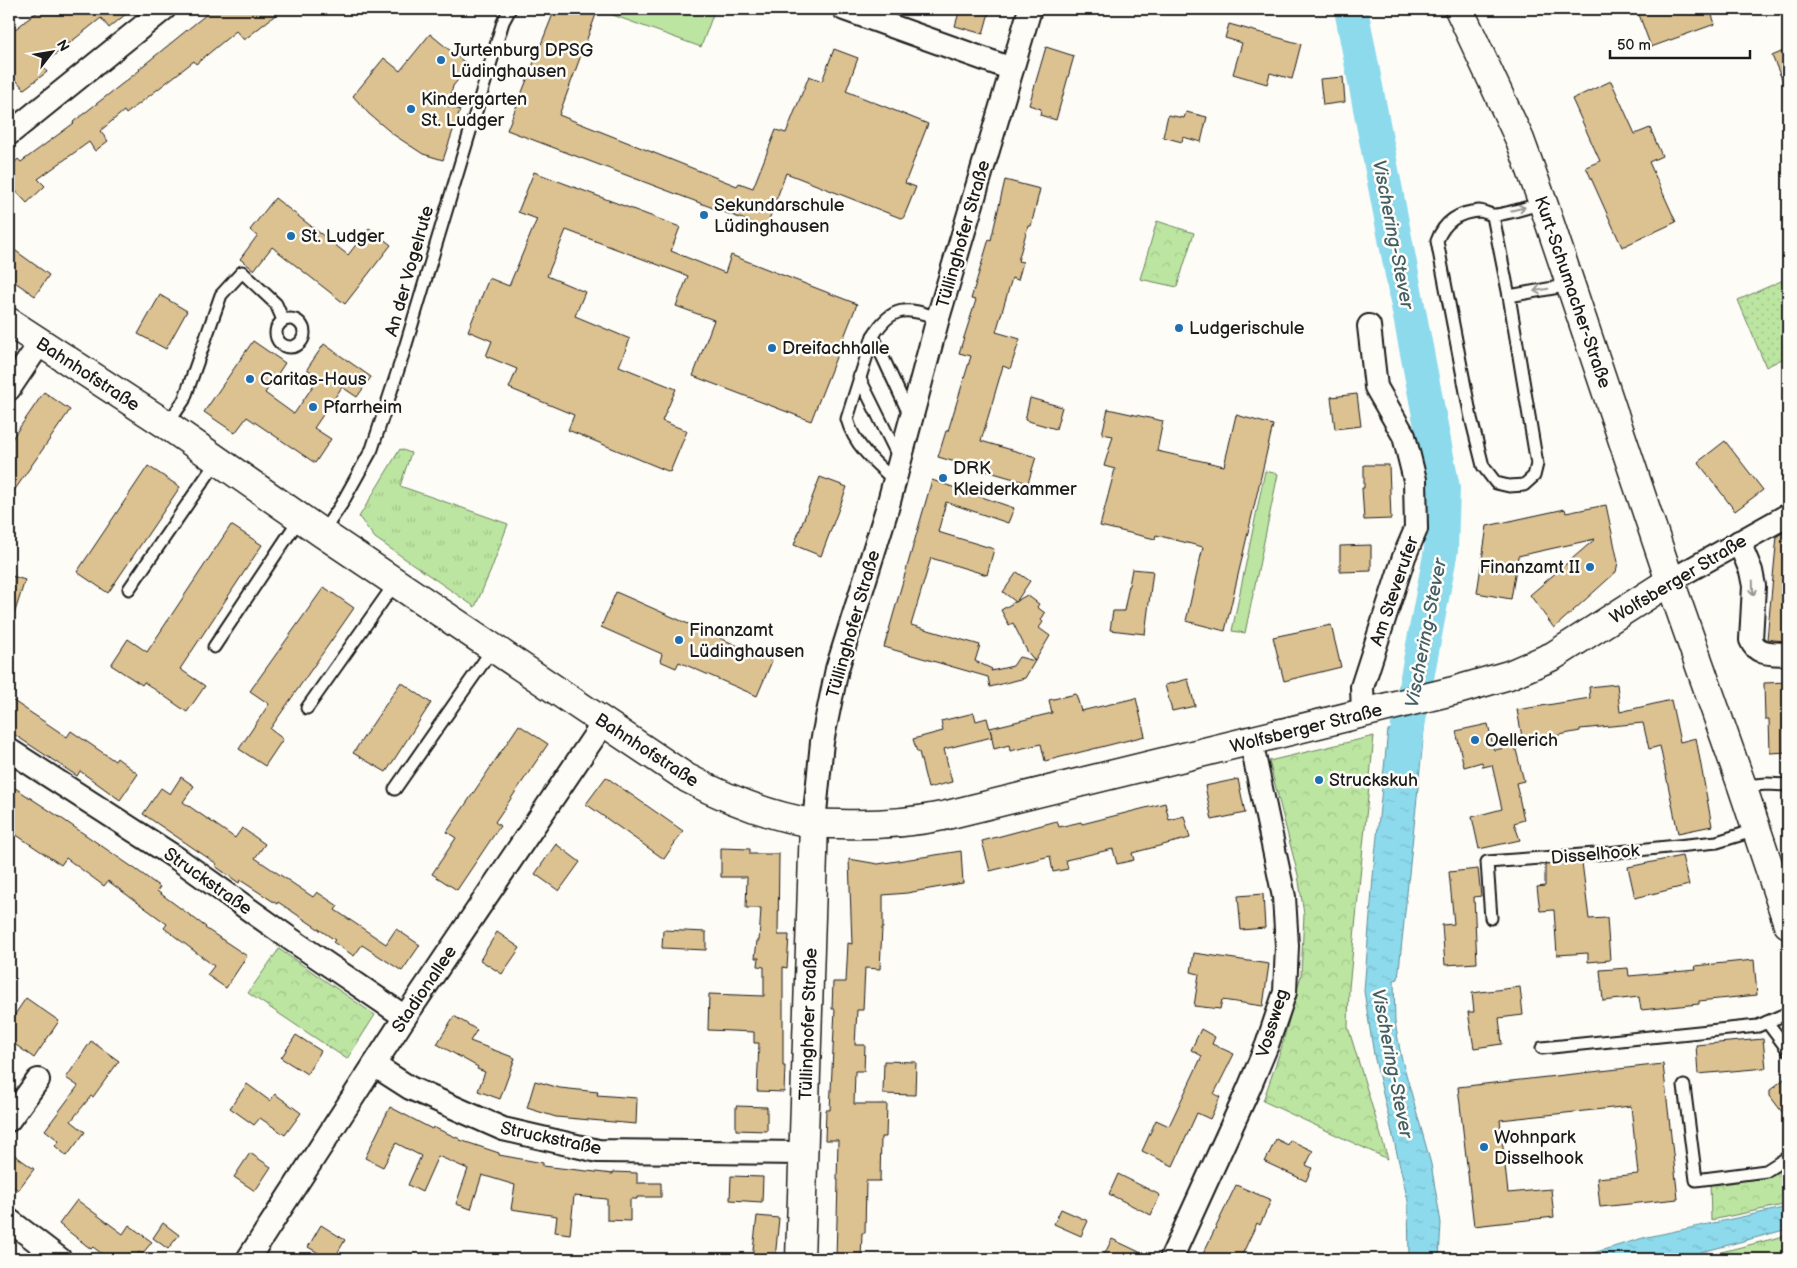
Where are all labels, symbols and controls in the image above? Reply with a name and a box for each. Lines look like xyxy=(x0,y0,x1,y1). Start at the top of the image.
north arrow xyxy=(28,28,78,78)
scale bar xyxy=(1610,28,1750,60)
text: 50 m xyxy=(1617,36,1651,55)
text: N xyxy=(53,37,73,54)
place label: Jurtenburg DPSG Lüdinghausen xyxy=(451,40,593,82)
marker: Jurtenburg DPSG Lüdinghausen xyxy=(435,54,447,66)
place label: Kindergarten St. Ludger xyxy=(421,89,527,131)
marker: Kindergarten St. Ludger xyxy=(405,103,417,115)
street label: Tüllinghofer Straße xyxy=(932,158,995,310)
water label: Vischering-Stever xyxy=(1367,158,1418,312)
street label: Kurt-Schumacher-Straße xyxy=(1530,193,1615,391)
place label: Sekundarschule Lüdinghausen xyxy=(714,195,845,237)
street label: An der Vogelrute xyxy=(381,203,438,339)
one-way arrow xyxy=(1510,204,1526,213)
marker: Sekundarschule Lüdinghausen xyxy=(698,209,710,221)
place label: St. Ludger xyxy=(301,226,385,247)
marker: St. Ludger xyxy=(285,230,297,242)
one-way arrow xyxy=(1533,286,1549,296)
place label: Ludgerischule xyxy=(1189,318,1305,339)
marker: Ludgerischule xyxy=(1173,322,1185,334)
street label: Bahnhofstraße xyxy=(32,333,144,416)
place label: Dreifachhalle xyxy=(782,338,890,359)
marker: Dreifachhalle xyxy=(766,342,778,354)
place label: Caritas-Haus xyxy=(260,369,367,390)
marker: Caritas-Haus xyxy=(244,373,256,385)
place label: Pfarrheim xyxy=(323,397,402,418)
marker: Pfarrheim xyxy=(307,401,319,413)
place label: DRK Kleiderkammer xyxy=(953,458,1077,500)
marker: DRK Kleiderkammer xyxy=(937,472,949,484)
street label: Wolfsberger Straße xyxy=(1606,530,1751,629)
street label: Am Steverufer xyxy=(1366,533,1423,649)
street label: Tüllinghofer Straße xyxy=(822,548,885,700)
water label: Vischering-Stever xyxy=(1401,556,1452,710)
place label: Finanzamt II xyxy=(1480,557,1580,578)
marker: Finanzamt II xyxy=(1584,561,1596,573)
one-way arrow xyxy=(1748,580,1758,596)
place label: Finanzamt Lüdinghausen xyxy=(689,620,804,662)
marker: Finanzamt Lüdinghausen xyxy=(673,634,685,646)
street label: Wolfsberger Straße xyxy=(1228,699,1385,758)
street label: Bahnhofstraße xyxy=(591,709,703,792)
place label: Oellerich xyxy=(1485,730,1558,751)
marker: Oellerich xyxy=(1469,734,1481,746)
place label: Struckskuh xyxy=(1329,770,1418,791)
marker: Struckskuh xyxy=(1313,774,1325,786)
street label: Disselhook xyxy=(1550,840,1640,869)
street label: Struckstraße xyxy=(160,843,256,920)
street label: Stadionallee xyxy=(388,942,461,1037)
street label: Tüllinghofer Straße xyxy=(795,947,822,1101)
street label: Vossweg xyxy=(1252,986,1293,1060)
water label: Vischering-Stever xyxy=(1366,987,1417,1141)
street label: Struckstraße xyxy=(498,1118,604,1160)
place label: Wohnpark Disselhook xyxy=(1494,1127,1583,1169)
marker: Wohnpark Disselhook xyxy=(1478,1141,1490,1153)

